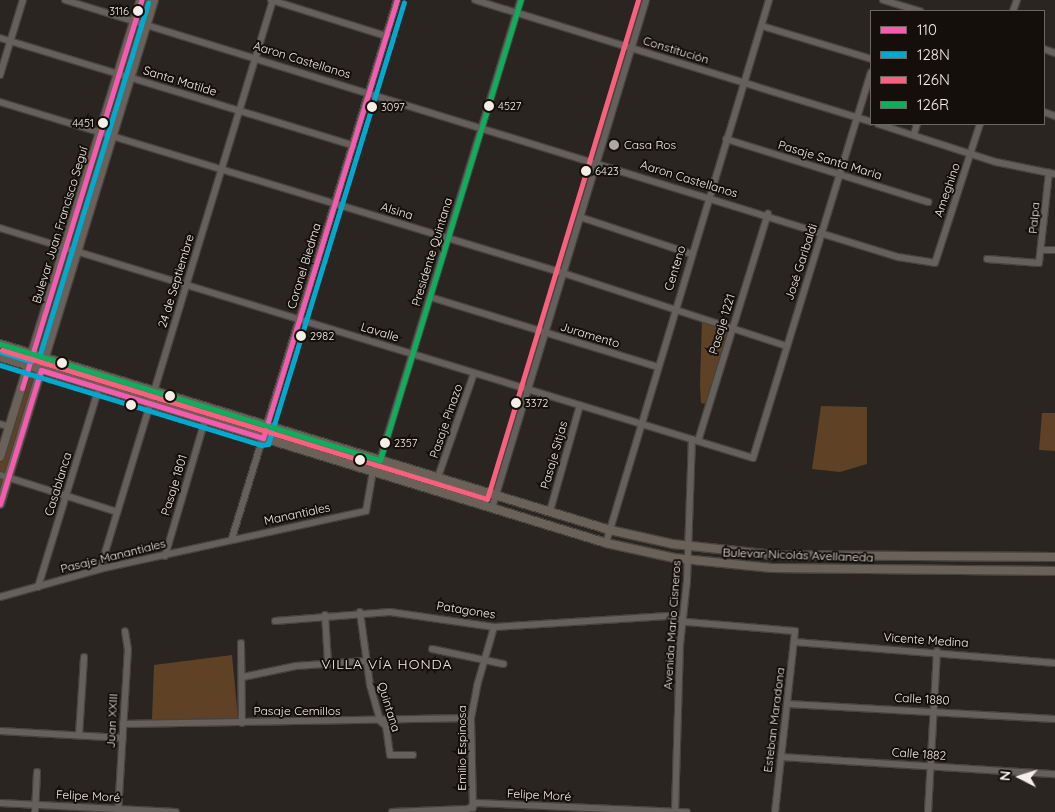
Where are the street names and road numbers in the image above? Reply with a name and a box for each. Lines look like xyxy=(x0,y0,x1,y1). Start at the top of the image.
street label: Constitución xyxy=(641,33,711,67)
street label: Aaron Castellanos xyxy=(251,38,353,82)
street label: Santa Matilde xyxy=(142,63,218,99)
street label: Pasaje Santa Maria xyxy=(776,137,884,183)
street label: Bulevar Juan Francisco Seguí xyxy=(29,145,91,305)
street label: Aaron Castellanos xyxy=(638,157,740,201)
street label: Ameghino xyxy=(931,161,963,219)
street label: Presidente Quintana xyxy=(409,196,455,308)
street label: Alsina xyxy=(379,199,415,223)
street label: Palpa xyxy=(1025,202,1043,234)
street label: Coronel Biedma xyxy=(284,221,324,311)
street label: José Garibaldi xyxy=(782,222,820,302)
street label: 24 de Septiembre xyxy=(155,233,197,329)
street label: Centeno xyxy=(661,244,689,292)
street label: Pasaje 1221 xyxy=(706,292,738,356)
street label: Lavalle xyxy=(359,319,401,345)
street label: Juramento xyxy=(559,319,621,351)
street label: Pasaje Pinazo xyxy=(427,382,465,460)
street label: Pasaje Sitjas xyxy=(537,419,571,491)
street label: Casablanca xyxy=(41,450,75,518)
street label: Pasaje 1801 xyxy=(158,453,190,517)
street label: Manantiales xyxy=(263,500,331,528)
street label: Pasaje Manantiales xyxy=(59,536,167,576)
street label: Bulevar Nicolás Avellaneda xyxy=(722,545,874,565)
street label: Avenida Mario Cisneros xyxy=(660,560,684,690)
street label: Patagones xyxy=(435,598,497,622)
street label: Vicente Medina xyxy=(883,630,969,650)
street label: Esteban Maradona xyxy=(760,667,788,773)
street label: Quintana xyxy=(375,680,403,734)
street label: Calle 1880 xyxy=(894,690,950,708)
street label: Juan XXIII xyxy=(103,693,121,749)
street label: Pasaje Cemillos xyxy=(253,704,341,718)
street label: Emilio Espinosa xyxy=(455,705,469,791)
street label: Calle 1882 xyxy=(891,745,947,763)
street label: Felipe Moré xyxy=(506,786,572,804)
street label: Felipe Moré xyxy=(55,787,121,805)

